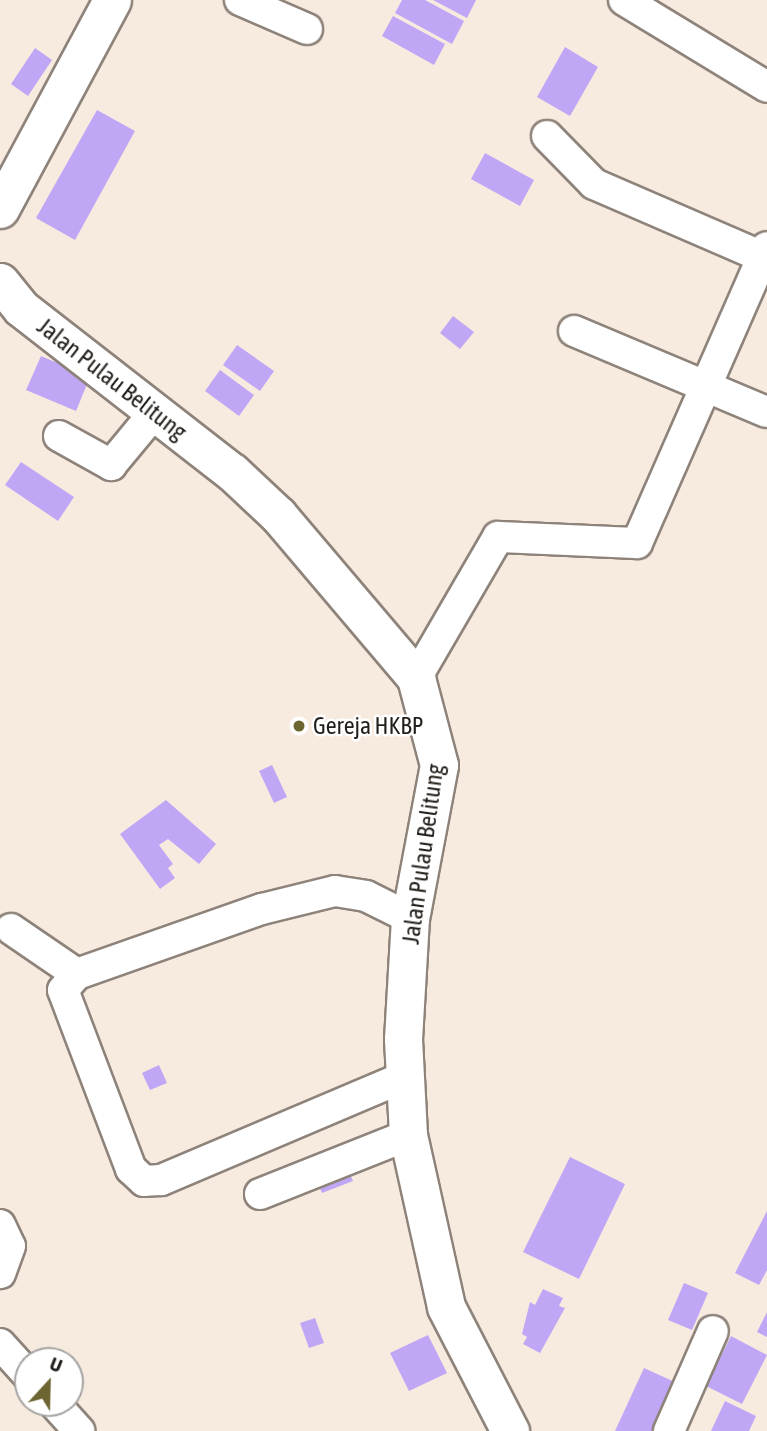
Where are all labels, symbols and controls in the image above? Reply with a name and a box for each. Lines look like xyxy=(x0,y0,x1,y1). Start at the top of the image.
street label: Jalan Pulau Belitung xyxy=(32,312,192,446)
place label: Gereja HKBP xyxy=(313,712,423,740)
marker: Gereja HKBP xyxy=(291,718,307,734)
street label: Jalan Pulau Belitung xyxy=(396,762,450,946)
north arrow xyxy=(14,1347,84,1417)
text: U xyxy=(47,1352,65,1377)

